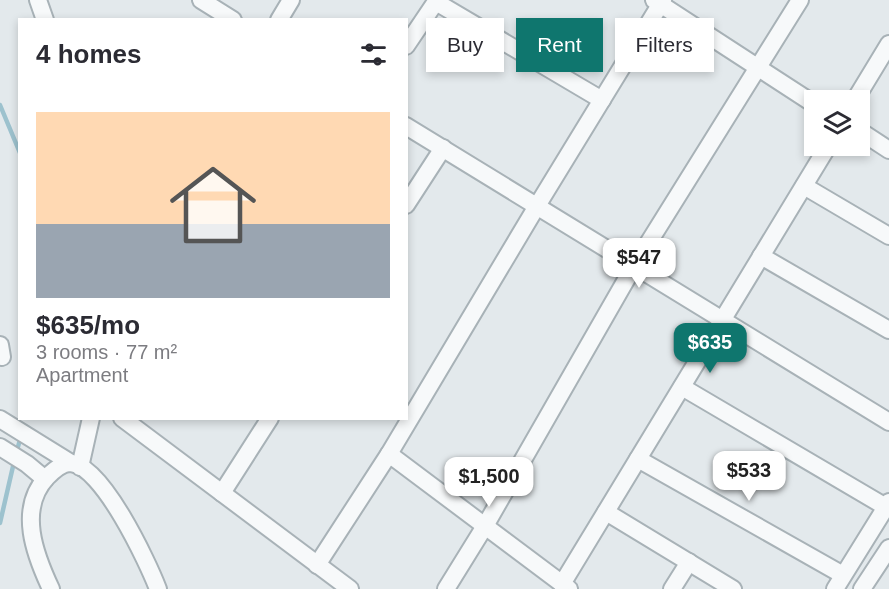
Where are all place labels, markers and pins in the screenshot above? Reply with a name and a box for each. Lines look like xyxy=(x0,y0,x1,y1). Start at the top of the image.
pin: $547 xyxy=(603,238,675,289)
pin: $635 xyxy=(674,323,746,374)
pin: $533 xyxy=(713,451,785,502)
pin: $1,500 xyxy=(440,457,538,508)

